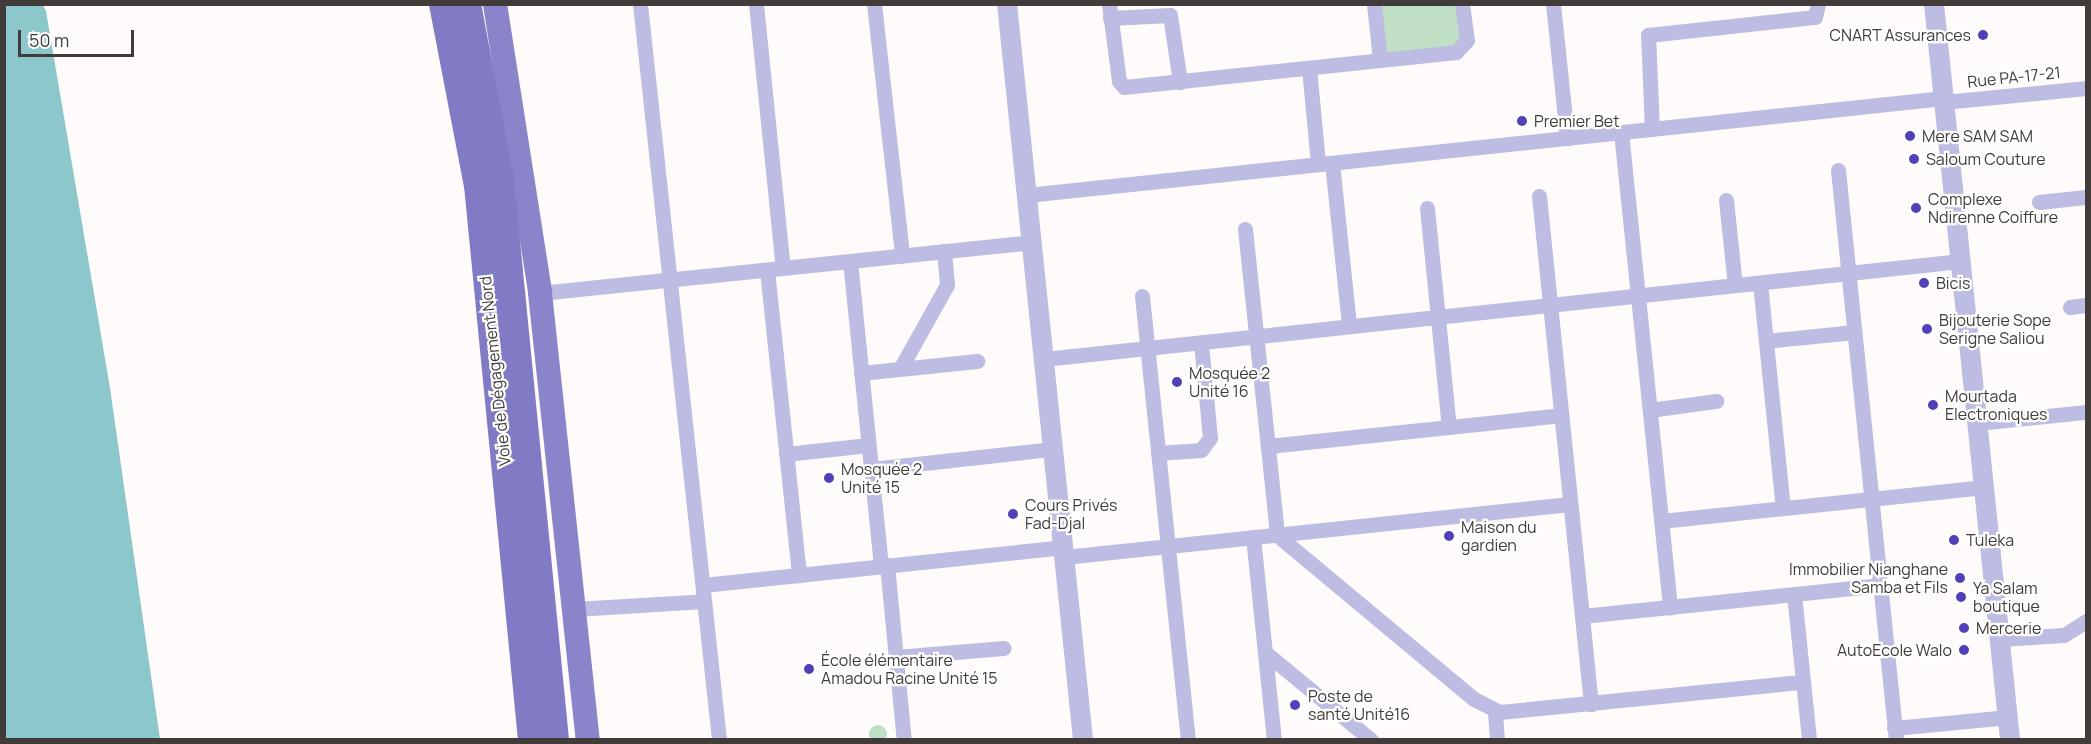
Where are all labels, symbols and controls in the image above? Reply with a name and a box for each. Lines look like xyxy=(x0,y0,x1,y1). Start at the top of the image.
scale bar xyxy=(21,18,136,56)
place label: CNART Assurances xyxy=(1829,25,1971,45)
text: 50 m xyxy=(29,28,69,52)
marker: CNART Assurances xyxy=(1976,28,1990,42)
street label: Rue PA-17-21 xyxy=(1966,63,2062,91)
place label: Premier Bet xyxy=(1534,111,1620,131)
marker: Premier Bet xyxy=(1515,114,1529,128)
place label: Mere SAM SAM xyxy=(1922,126,2033,146)
marker: Mere SAM SAM xyxy=(1903,129,1917,143)
place label: Saloum Couture xyxy=(1926,149,2046,169)
marker: Saloum Couture xyxy=(1907,152,1921,166)
place label: Complexe Ndirenne Coiffure xyxy=(1928,189,2058,227)
marker: Complexe Ndirenne Coiffure xyxy=(1909,201,1923,215)
place label: Bicis xyxy=(1936,273,1970,293)
street label: Voie de Dégagement Nord xyxy=(475,275,515,467)
marker: Bicis xyxy=(1917,276,1931,290)
place label: Bijouterie Sope Serigne Saliou xyxy=(1939,310,2051,348)
marker: Bijouterie Sope Serigne Saliou xyxy=(1920,322,1934,336)
place label: Mosquée 2 Unité 16 xyxy=(1189,363,1270,401)
marker: Mosquée 2 Unité 16 xyxy=(1170,375,1184,389)
place label: Mourtada Electroniques xyxy=(1945,386,2048,424)
marker: Mourtada Electroniques xyxy=(1926,398,1940,412)
place label: Mosquée 2 Unité 15 xyxy=(841,459,922,497)
marker: Mosquée 2 Unité 15 xyxy=(822,471,836,485)
place label: Cours Privés Fad-Djal xyxy=(1025,495,1118,533)
marker: Cours Privés Fad-Djal xyxy=(1006,507,1020,521)
place label: Maison du gardien xyxy=(1461,517,1537,555)
marker: Maison du gardien xyxy=(1442,529,1456,543)
place label: Tuleka xyxy=(1966,530,2014,550)
marker: Tuleka xyxy=(1947,533,1961,547)
place label: Immobilier Nianghane Samba et Fils xyxy=(1789,559,1948,597)
marker: Immobilier Nianghane Samba et Fils xyxy=(1953,571,1967,585)
place label: Ya Salam boutique xyxy=(1973,578,2040,616)
marker: Ya Salam boutique xyxy=(1954,590,1968,604)
place label: Mercerie xyxy=(1976,618,2041,638)
marker: Mercerie xyxy=(1957,621,1971,635)
place label: AutoEcole Walo xyxy=(1837,640,1952,660)
marker: AutoEcole Walo xyxy=(1957,643,1971,657)
place label: École élémentaire Amadou Racine Unité 15 xyxy=(821,650,997,688)
marker: École élémentaire Amadou Racine Unité 15 xyxy=(802,662,816,676)
place label: Poste de santé Unité16 xyxy=(1308,686,1410,724)
marker: Poste de santé Unité16 xyxy=(1286,696,1304,714)

